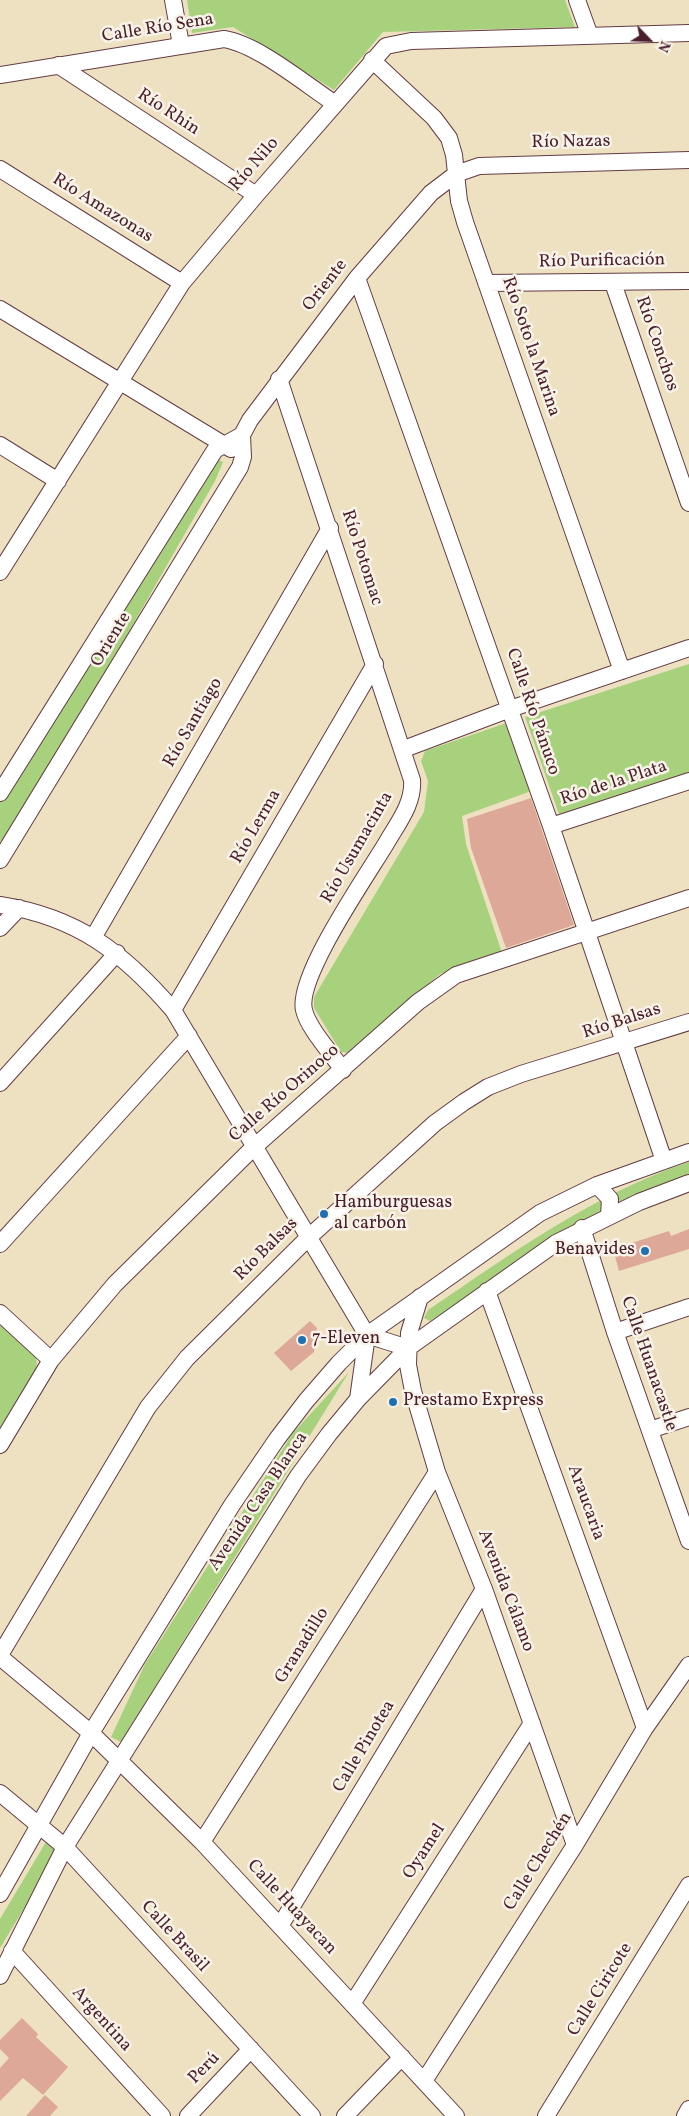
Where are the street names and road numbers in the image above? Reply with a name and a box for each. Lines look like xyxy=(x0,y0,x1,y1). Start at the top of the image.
street label: Calle Río Sena xyxy=(101,10,215,48)
street label: Río Rhin xyxy=(133,85,203,141)
street label: Río Nazas xyxy=(531,132,611,154)
street label: Río Nilo xyxy=(226,134,284,196)
street label: Río Amazonas xyxy=(48,170,156,248)
street label: Río Purificación xyxy=(539,250,665,274)
street label: Oriente xyxy=(299,256,353,316)
street label: Río Soto la Marina xyxy=(496,274,564,420)
street label: Río Conchos xyxy=(630,294,682,394)
street label: Río Potomac xyxy=(335,507,387,609)
street label: Oriente xyxy=(87,609,137,671)
street label: Calle Río Pánuco xyxy=(500,646,564,778)
street label: Río Santiago xyxy=(160,674,228,772)
street label: Río de la Plata xyxy=(558,757,670,811)
street label: Río Lerma xyxy=(227,786,287,868)
street label: Río Usumacinta xyxy=(317,788,399,908)
street label: Río Balsas xyxy=(580,999,664,1045)
street label: Calle Río Orinoco xyxy=(226,1040,344,1148)
street label: Río Balsas xyxy=(231,1214,303,1286)
street label: Calle Huanacastle xyxy=(615,1294,681,1434)
street label: Avenida Casa Blanca xyxy=(205,1429,313,1575)
street label: Araucaria xyxy=(561,1463,609,1543)
street label: Avenida Cálamo xyxy=(472,1527,538,1655)
street label: Granadillo xyxy=(271,1604,335,1688)
street label: Calle Pinotea xyxy=(329,1697,401,1797)
street label: Calle Chechén xyxy=(500,1809,578,1915)
street label: Oyamel xyxy=(399,1820,451,1884)
street label: Calle Huayacan xyxy=(241,1856,341,1960)
street label: Calle Brasil xyxy=(135,1897,213,1977)
street label: Calle Ciricote xyxy=(564,1939,638,2041)
street label: Argentina xyxy=(66,1983,136,2057)
street label: Perú xyxy=(185,2048,225,2090)

